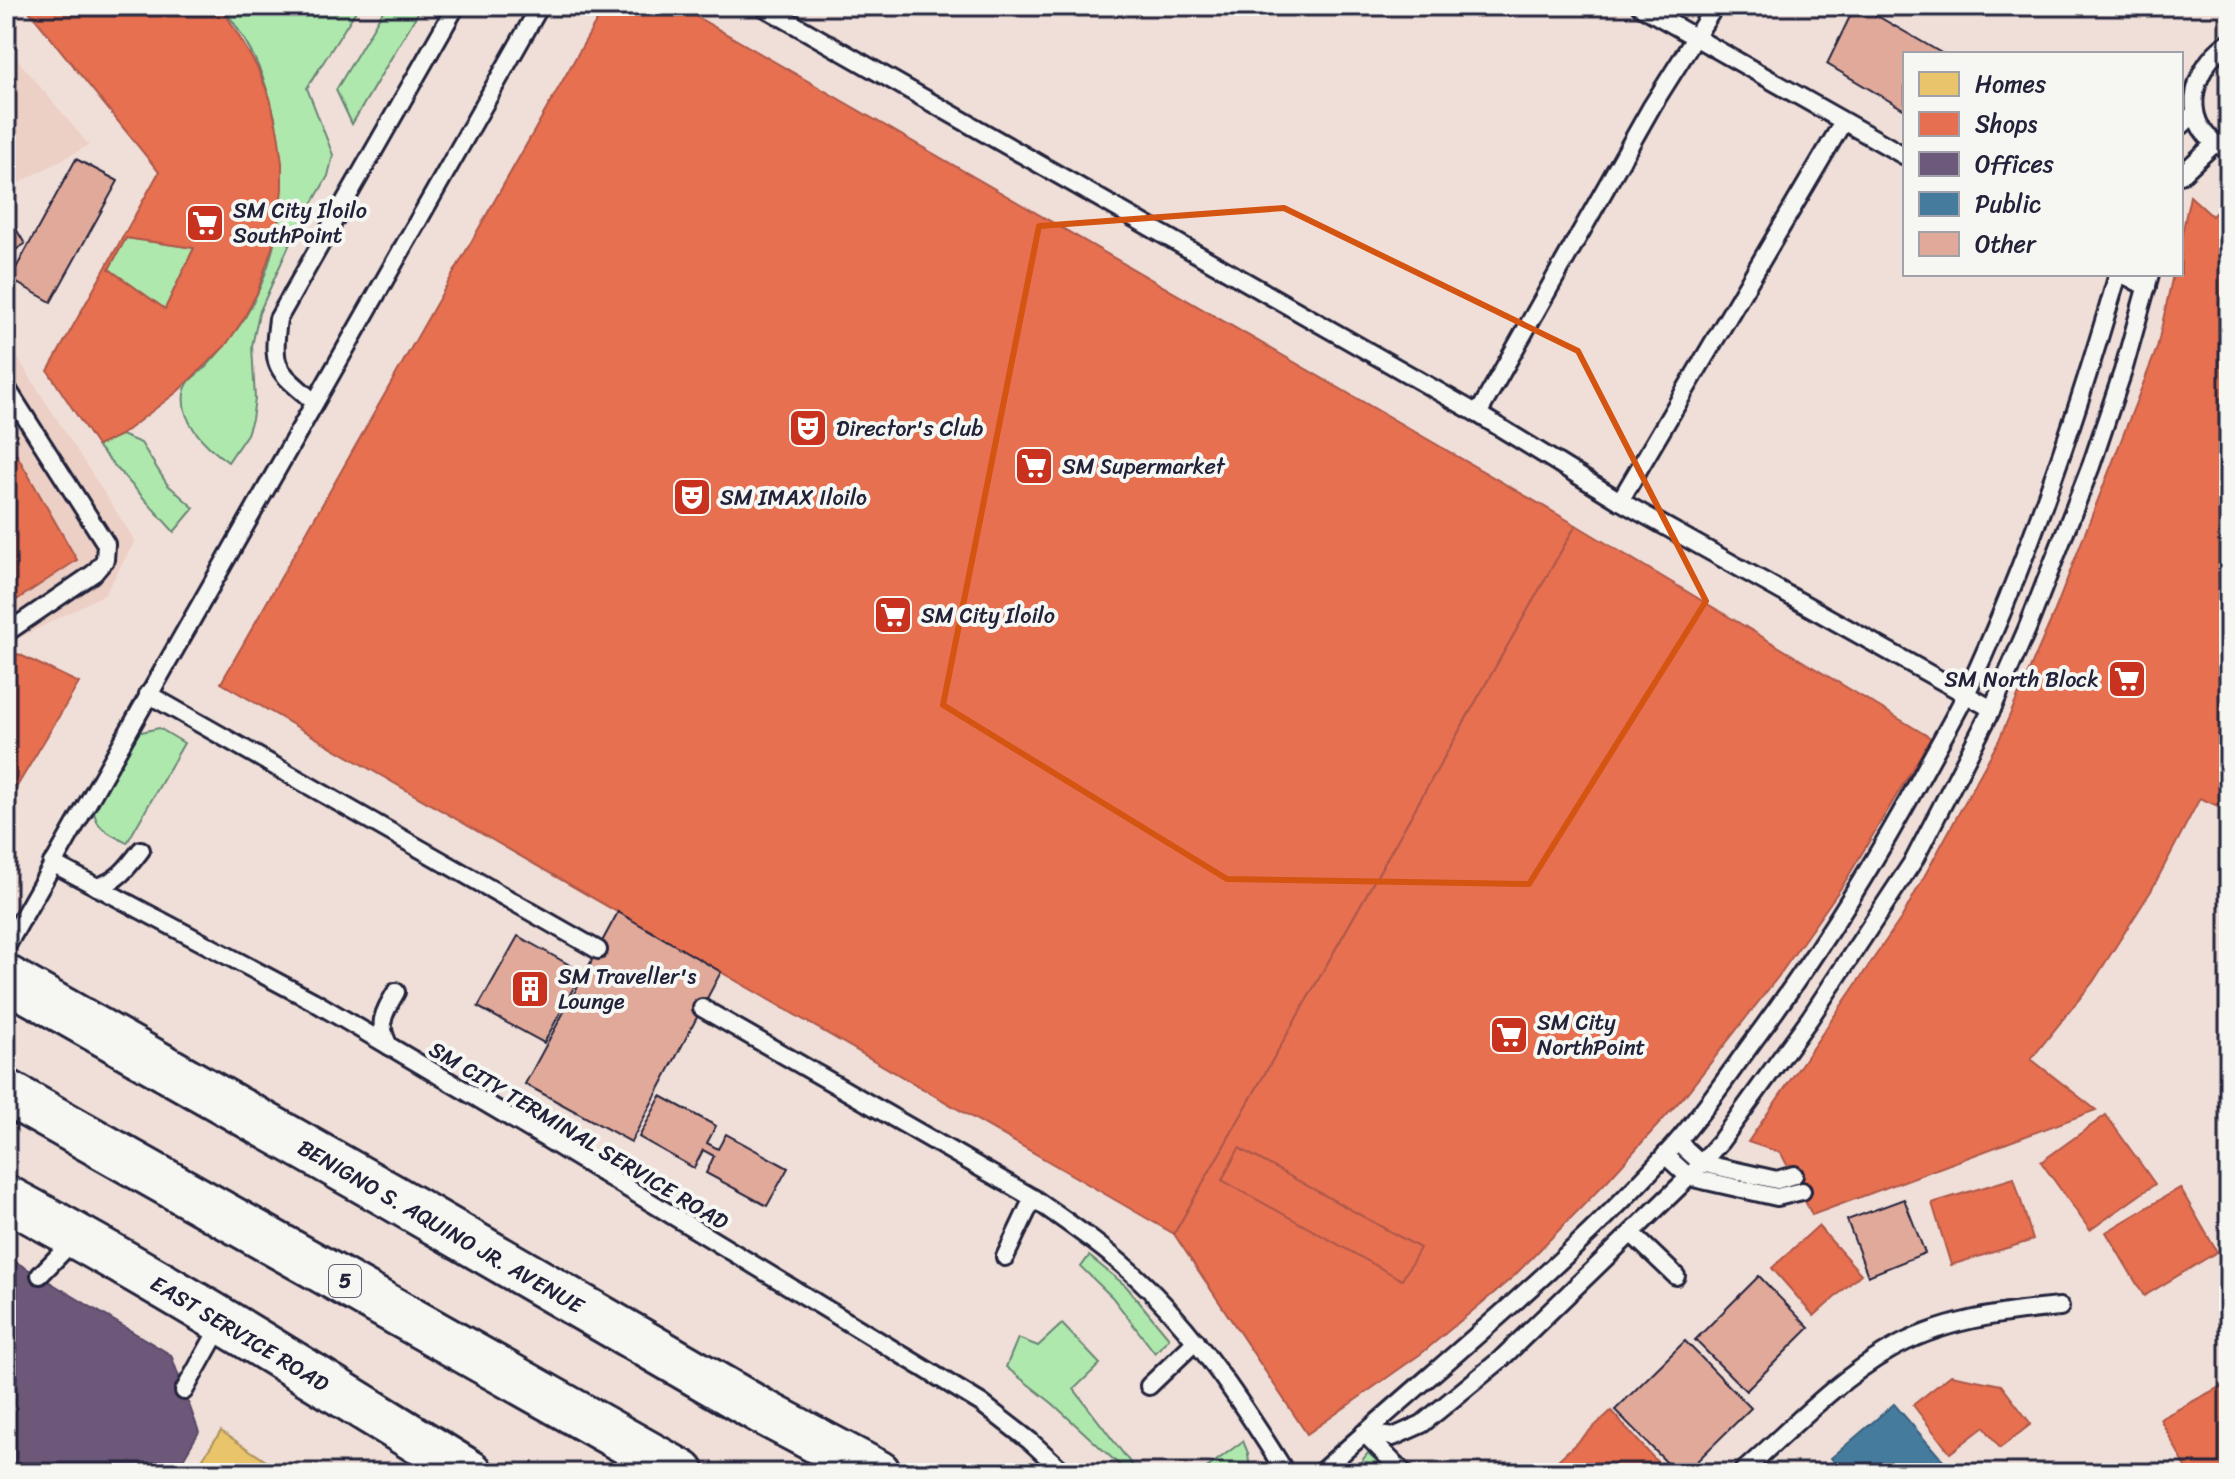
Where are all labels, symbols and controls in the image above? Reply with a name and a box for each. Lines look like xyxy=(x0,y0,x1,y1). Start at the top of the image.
legend xyxy=(1903,52,2183,276)
text: Homes xyxy=(1975,63,2046,105)
text: Shops xyxy=(1975,103,2038,145)
text: Offices xyxy=(1975,143,2054,185)
text: Public xyxy=(1975,183,2041,225)
place label: SM City Iloilo SouthPoint xyxy=(233,191,367,255)
supermarket icon: SM City Iloilo SouthPoint xyxy=(184,202,226,244)
text: Other xyxy=(1975,223,2037,265)
theatre icon: Director's Club xyxy=(787,407,829,449)
place label: Director's Club xyxy=(836,409,983,448)
supermarket icon: SM Supermarket xyxy=(1013,445,1055,487)
place label: SM Supermarket xyxy=(1062,447,1226,486)
theatre icon: SM IMAX Iloilo xyxy=(671,476,713,518)
place label: SM IMAX Iloilo xyxy=(720,478,867,517)
supermarket icon: SM City Iloilo xyxy=(872,594,914,636)
place label: SM City Iloilo xyxy=(921,596,1055,635)
supermarket icon: SM North Block xyxy=(2106,658,2148,700)
place label: SM North Block xyxy=(1944,660,2099,699)
place label: SM Traveller's Lounge xyxy=(558,957,696,1021)
building icon: SM Traveller's Lounge xyxy=(509,968,551,1010)
place label: SM City NorthPoint xyxy=(1537,1003,1646,1067)
supermarket icon: SM City NorthPoint xyxy=(1488,1014,1530,1056)
street label: SM CITY TERMINAL SERVICE ROAD xyxy=(421,1030,737,1241)
street label: BENIGNO S. AQUINO JR. AVENUE xyxy=(290,1128,593,1325)
street label: EAST SERVICE ROAD xyxy=(143,1264,337,1402)
road number: 5 xyxy=(329,1265,361,1297)

